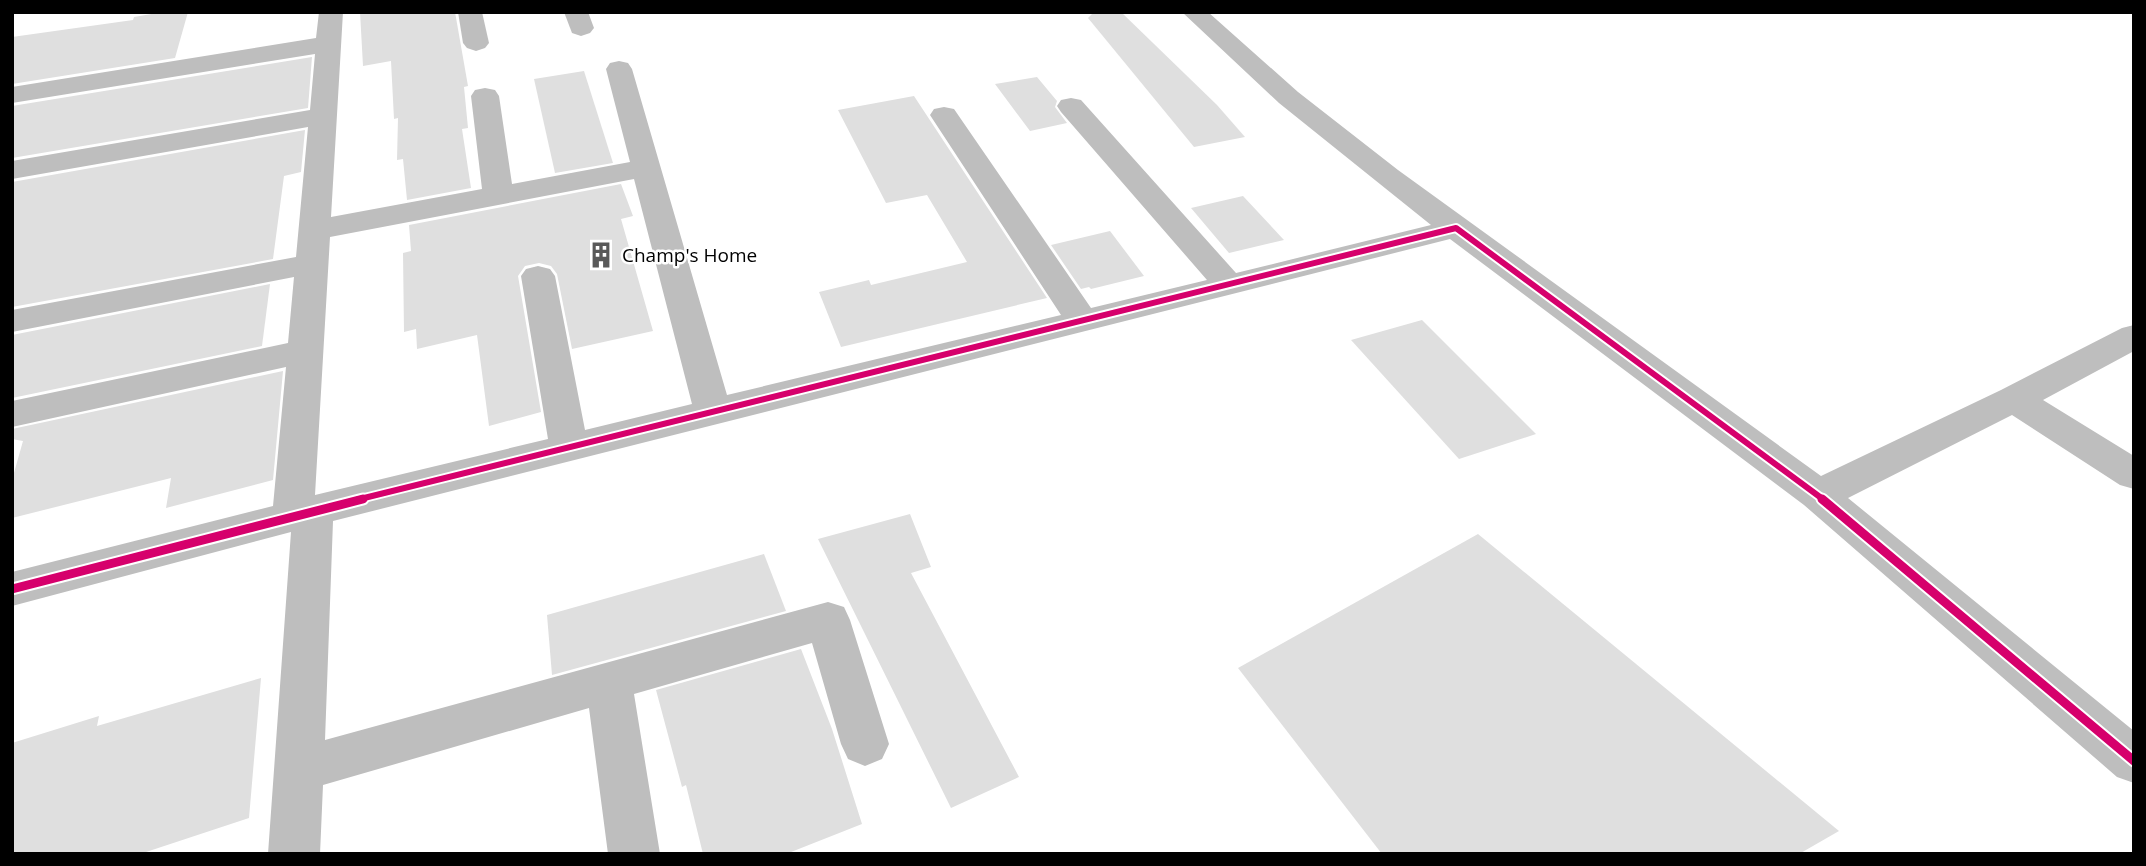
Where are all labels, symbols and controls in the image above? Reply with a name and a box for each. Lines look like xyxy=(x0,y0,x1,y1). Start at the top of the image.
building icon: Champ's Home xyxy=(586,240,616,270)
place label: Champ's Home xyxy=(622,242,757,268)

